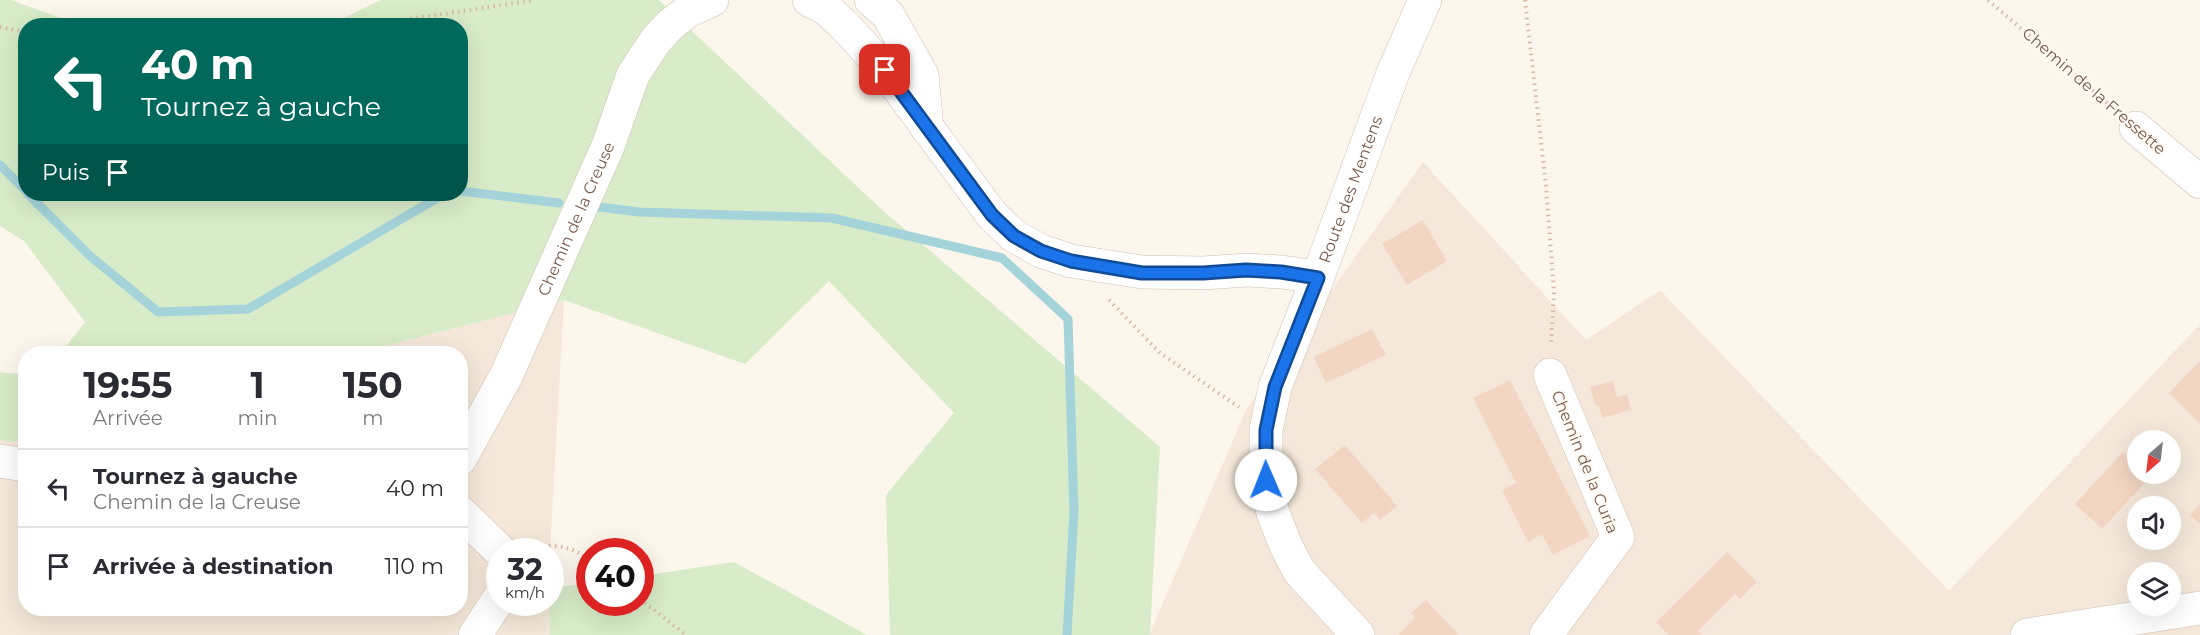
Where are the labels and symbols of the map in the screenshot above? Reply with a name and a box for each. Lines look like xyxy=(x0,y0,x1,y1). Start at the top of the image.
street label: Chemin de la Fressette xyxy=(2018,23,2170,159)
pin xyxy=(859,44,910,95)
street label: Route des Mentens xyxy=(1315,113,1386,265)
street label: Chemin de la Creuse xyxy=(533,139,618,299)
street label: Chemin de la Curia xyxy=(1548,388,1622,536)
north arrow xyxy=(2127,430,2181,484)
position arrow xyxy=(1234,448,1298,512)
speed limit sign: 40 xyxy=(576,538,654,616)

